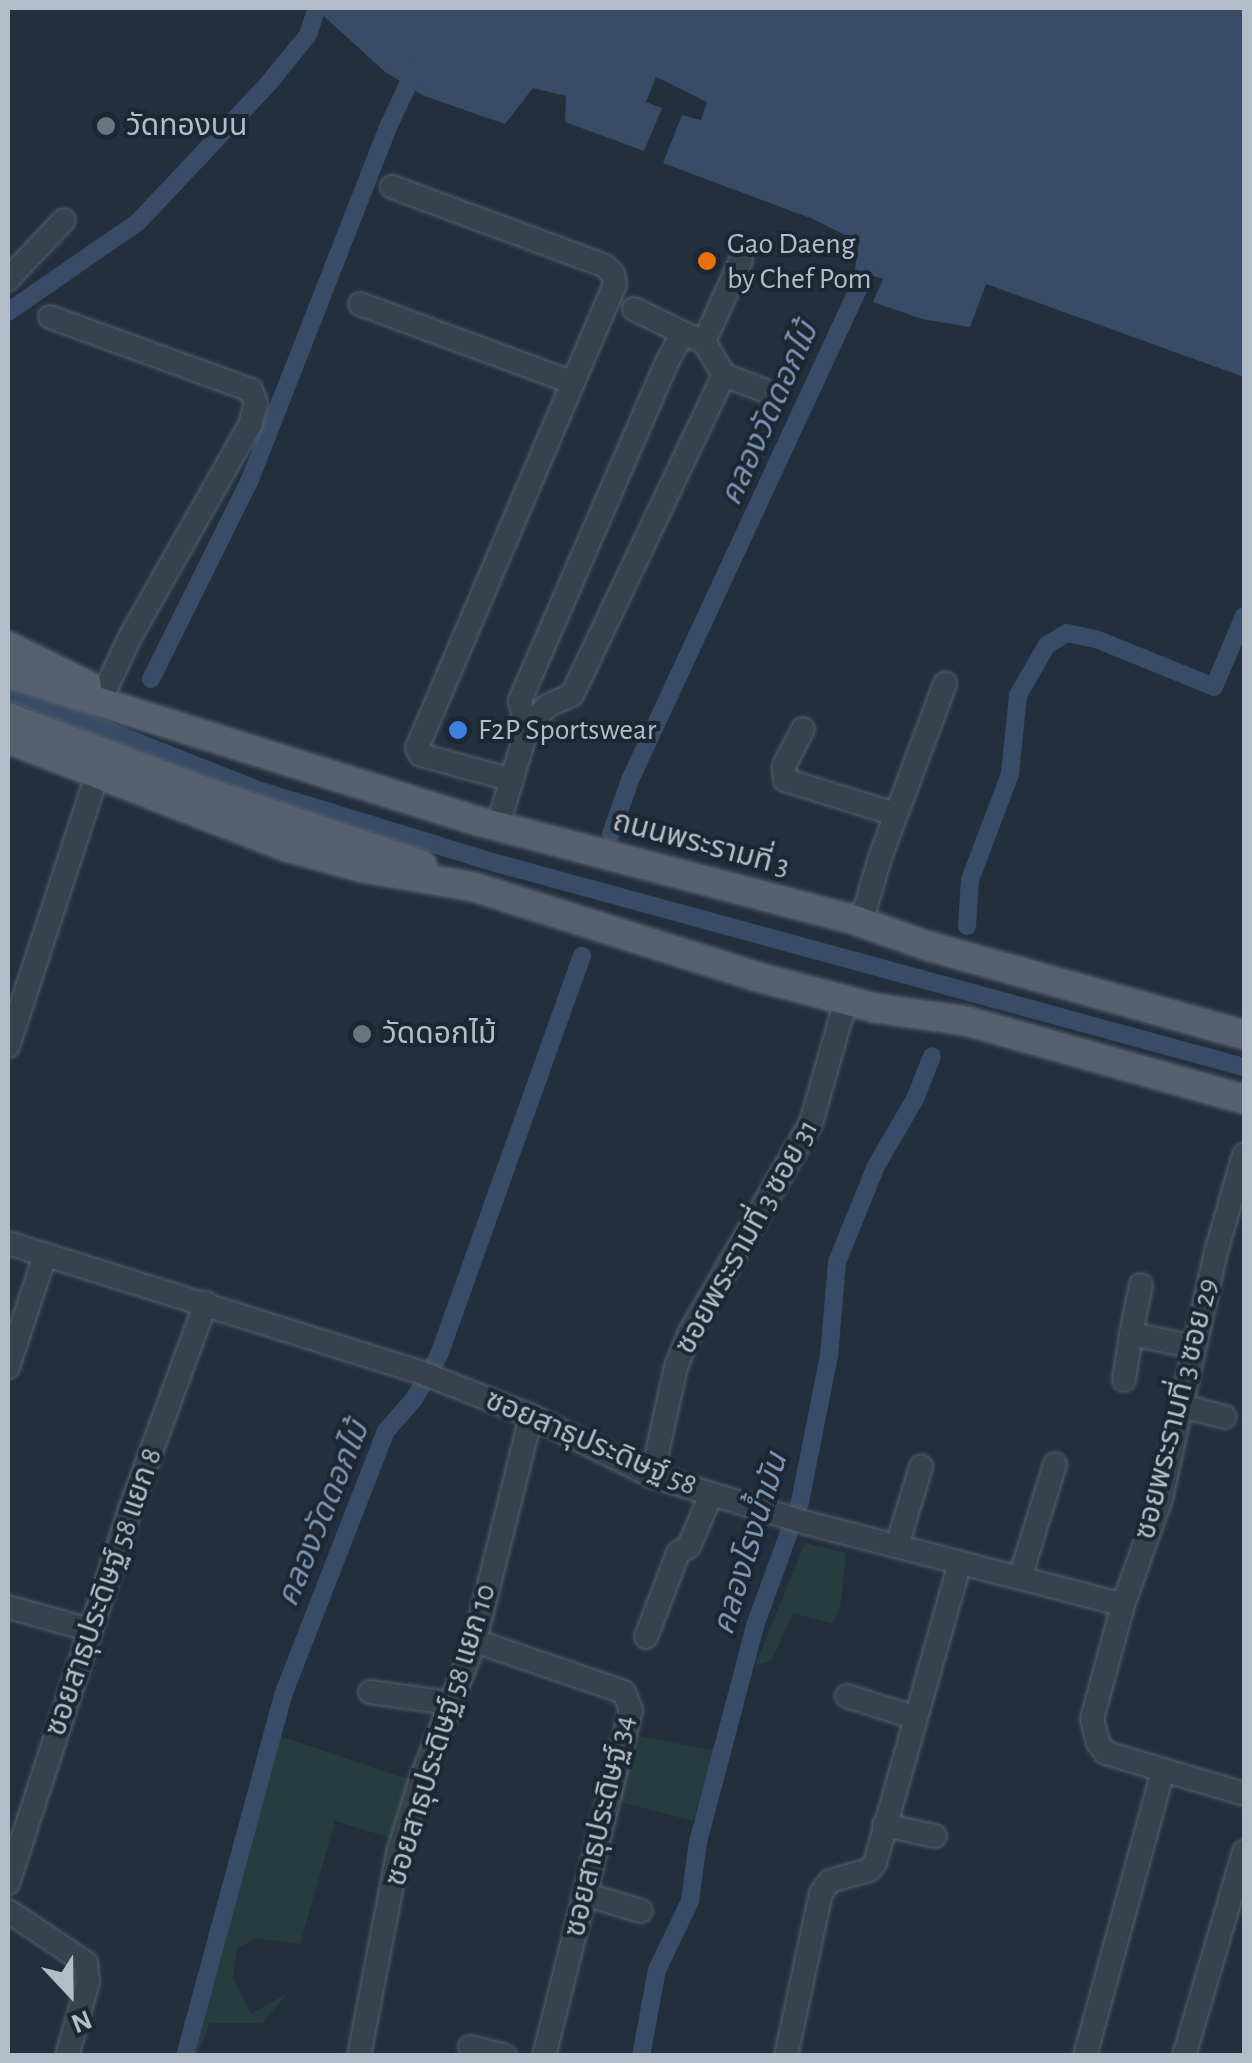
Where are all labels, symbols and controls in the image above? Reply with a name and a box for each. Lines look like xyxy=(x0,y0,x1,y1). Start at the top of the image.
place label: วัดทองบน xyxy=(126,108,247,144)
marker: วัดทองบน xyxy=(95,115,117,137)
place label: Gao Daeng by Chef Pom xyxy=(727,226,872,296)
marker: Gao Daeng by Chef Pom xyxy=(696,250,718,272)
water label: คลองวัดดอกไม้ xyxy=(712,317,826,511)
place label: F2P Sportswear xyxy=(478,712,656,748)
marker: F2P Sportswear xyxy=(447,719,469,741)
street label: ถนนพระรามที่ 3 xyxy=(609,803,793,885)
place label: วัดดอกไม้ xyxy=(382,1016,496,1052)
marker: วัดดอกไม้ xyxy=(351,1023,373,1045)
street label: ซอยพระรามที่ 3 ซอย 31 xyxy=(668,1113,826,1361)
street label: ซอยพระรามที่ 3 ซอย 29 xyxy=(1127,1275,1227,1543)
street label: ซอยสาธุประดิษฐ์ 58 xyxy=(480,1382,702,1504)
water label: คลองวัดดอกไม้ xyxy=(269,1416,377,1612)
street label: ซอยสาธุประดิษฐ์ 58 แยก 8 xyxy=(38,1443,170,1741)
water label: คลองโรงน้ำมัน xyxy=(704,1449,796,1639)
street label: ซอยสาธุประดิษฐ์ 58 แยก 10 xyxy=(378,1580,504,1890)
street label: ซอยสาธุประดิษฐ์ 34 xyxy=(557,1712,643,1940)
north arrow xyxy=(20,1943,120,2043)
text: N xyxy=(67,2004,96,2037)

